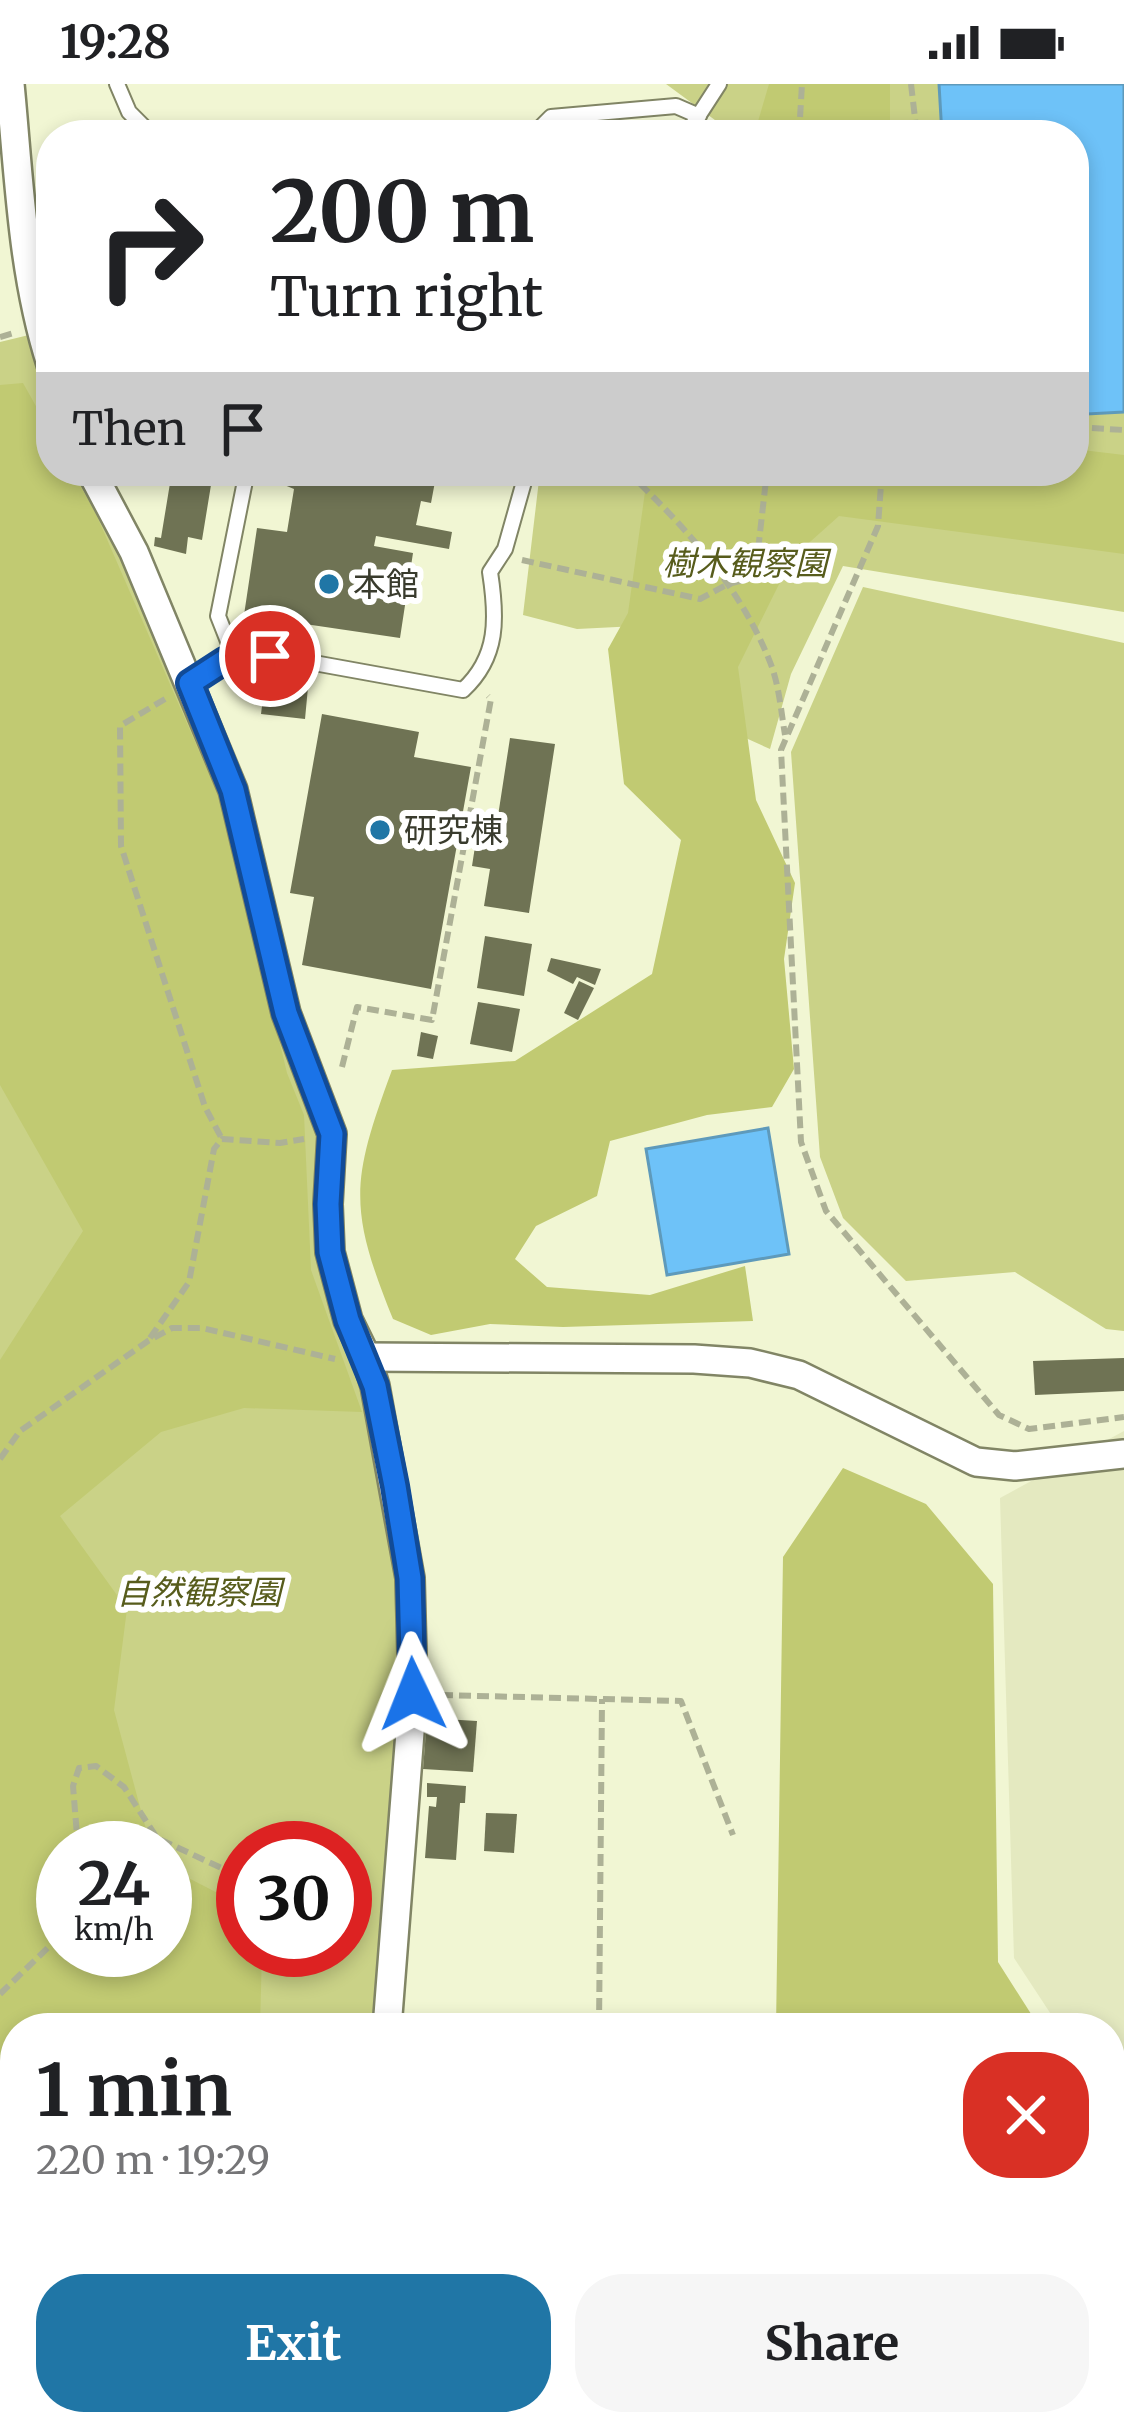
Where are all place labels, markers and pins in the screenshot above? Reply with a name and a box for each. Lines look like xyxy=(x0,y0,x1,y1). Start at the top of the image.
place label: 本館 xyxy=(353,564,419,605)
marker: 本館 xyxy=(316,571,342,597)
pin xyxy=(219,605,321,707)
place label: 研究棟 xyxy=(404,810,503,851)
marker: 研究棟 xyxy=(367,817,393,843)

